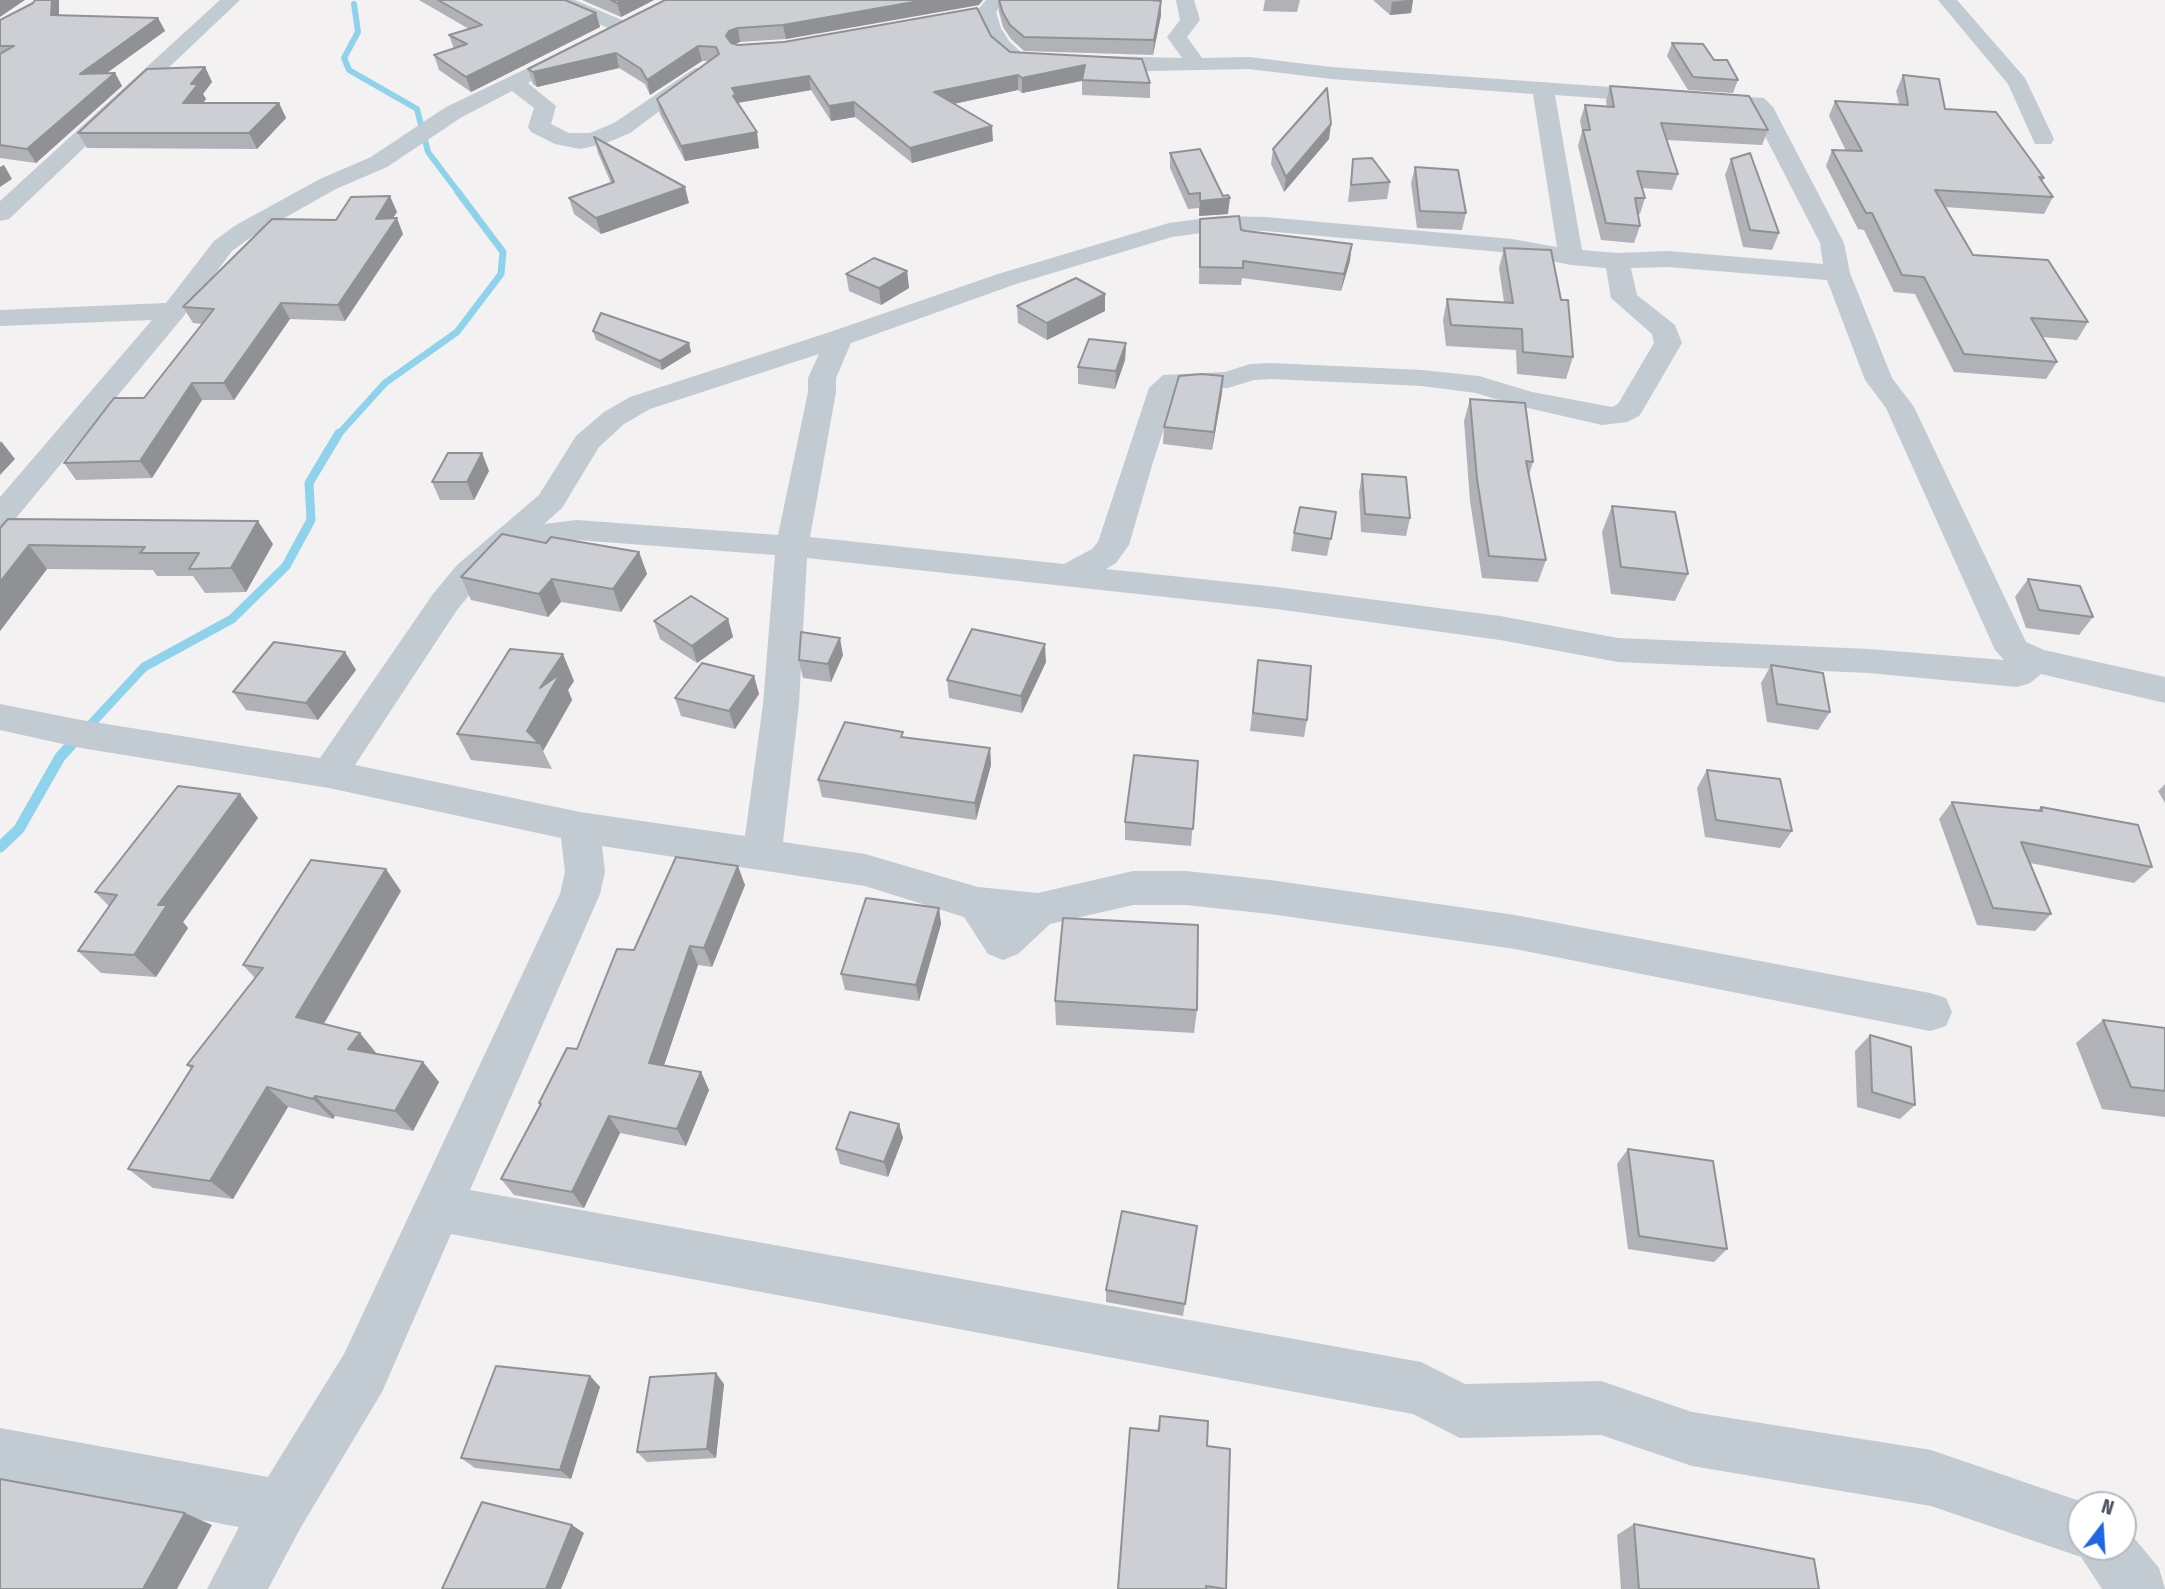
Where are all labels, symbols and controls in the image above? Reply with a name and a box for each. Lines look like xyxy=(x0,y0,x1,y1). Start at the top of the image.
north arrow xyxy=(2067,1491,2137,1561)
text: N xyxy=(2099,1495,2117,1520)

